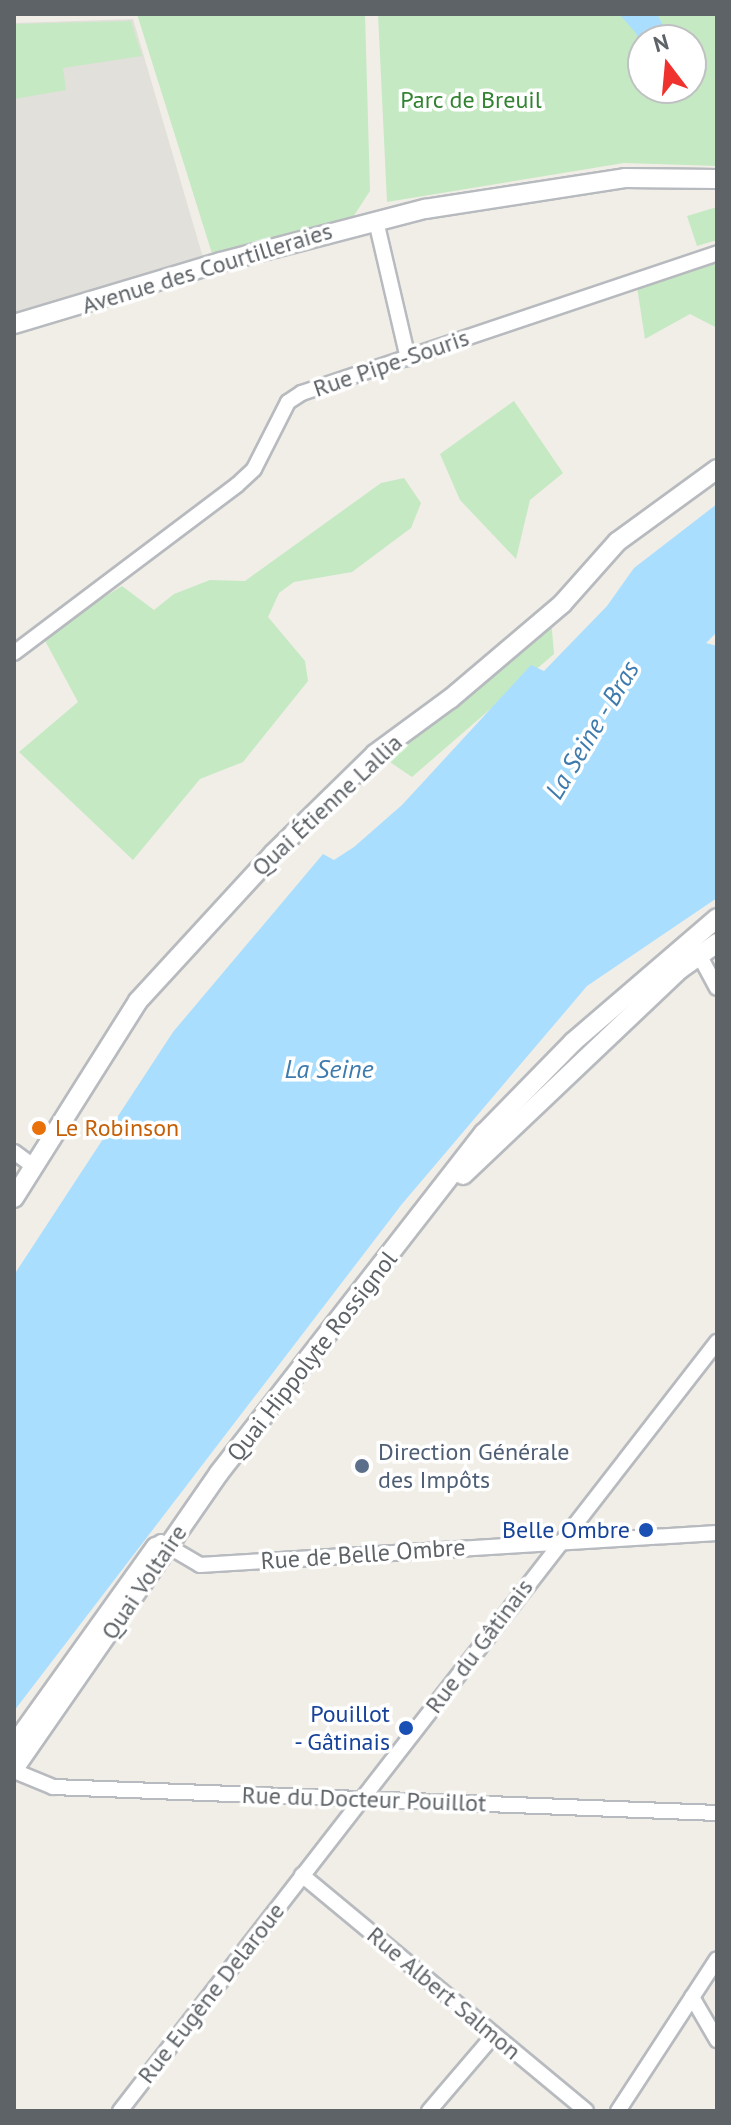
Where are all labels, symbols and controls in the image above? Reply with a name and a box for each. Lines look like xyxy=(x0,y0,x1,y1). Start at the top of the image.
north arrow xyxy=(627,24,707,104)
text: N xyxy=(650,27,672,58)
park label: Parc de Breuil xyxy=(400,86,542,114)
street label: Avenue des Courtilleraies xyxy=(78,216,336,320)
street label: Rue Pipe-Souris xyxy=(309,323,473,403)
water label: La Seine - Bras xyxy=(538,654,646,806)
street label: Quai Étienne Lallia xyxy=(246,728,408,882)
water label: La Seine xyxy=(284,1053,374,1085)
place label: Le Robinson xyxy=(55,1114,179,1142)
marker: Le Robinson xyxy=(30,1119,48,1137)
street label: Quai Hippolyte Rossignol xyxy=(221,1245,403,1467)
place label: Direction Générale des Impôts xyxy=(378,1438,569,1494)
marker: Direction Générale des Impôts xyxy=(353,1457,371,1475)
place label: Belle Ombre xyxy=(502,1516,630,1544)
street label: Quai Voltaire xyxy=(95,1519,193,1645)
marker: Belle Ombre xyxy=(637,1521,655,1539)
street label: Rue de Belle Ombre xyxy=(260,1532,466,1576)
street label: Rue du Gâtinais xyxy=(419,1573,539,1719)
place label: Pouillot - Gâtinais xyxy=(292,1700,390,1756)
marker: Pouillot - Gâtinais xyxy=(397,1719,415,1737)
street label: Rue du Docteur Pouillot xyxy=(241,1780,487,1818)
street label: Rue Eugène Delaroue xyxy=(132,1897,290,2089)
street label: Rue Albert Salmon xyxy=(361,1920,527,2066)

